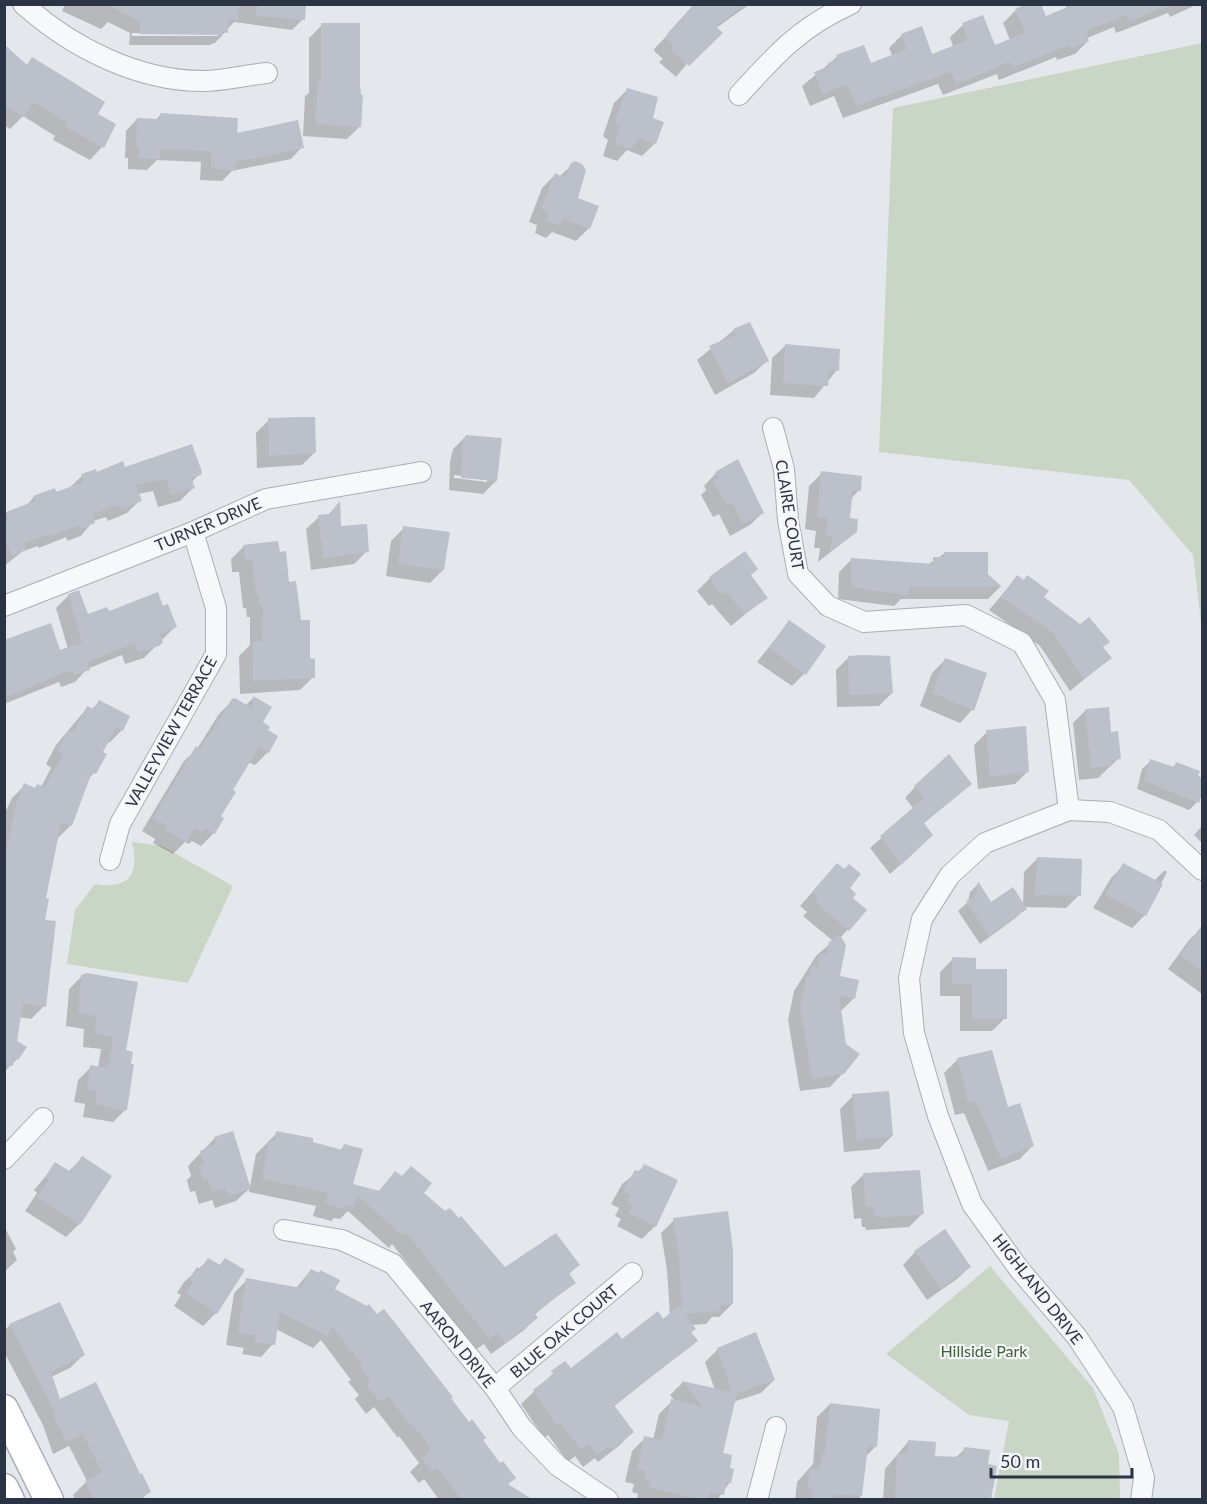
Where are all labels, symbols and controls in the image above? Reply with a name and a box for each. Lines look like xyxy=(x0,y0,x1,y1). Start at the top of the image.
street label: CLAIRE COURT xyxy=(772,458,809,572)
street label: TURNER DRIVE xyxy=(152,493,264,554)
street label: VALLEYVIEW TERRACE xyxy=(121,653,220,811)
street label: HIGHLAND DRIVE xyxy=(989,1230,1087,1348)
street label: BLUE OAK COURT xyxy=(506,1279,622,1381)
street label: AARON DRIVE xyxy=(417,1296,500,1391)
park label: Hillside Park xyxy=(940,1341,1028,1360)
scale bar xyxy=(991,1441,1132,1479)
text: 50 m xyxy=(1000,1450,1040,1472)

